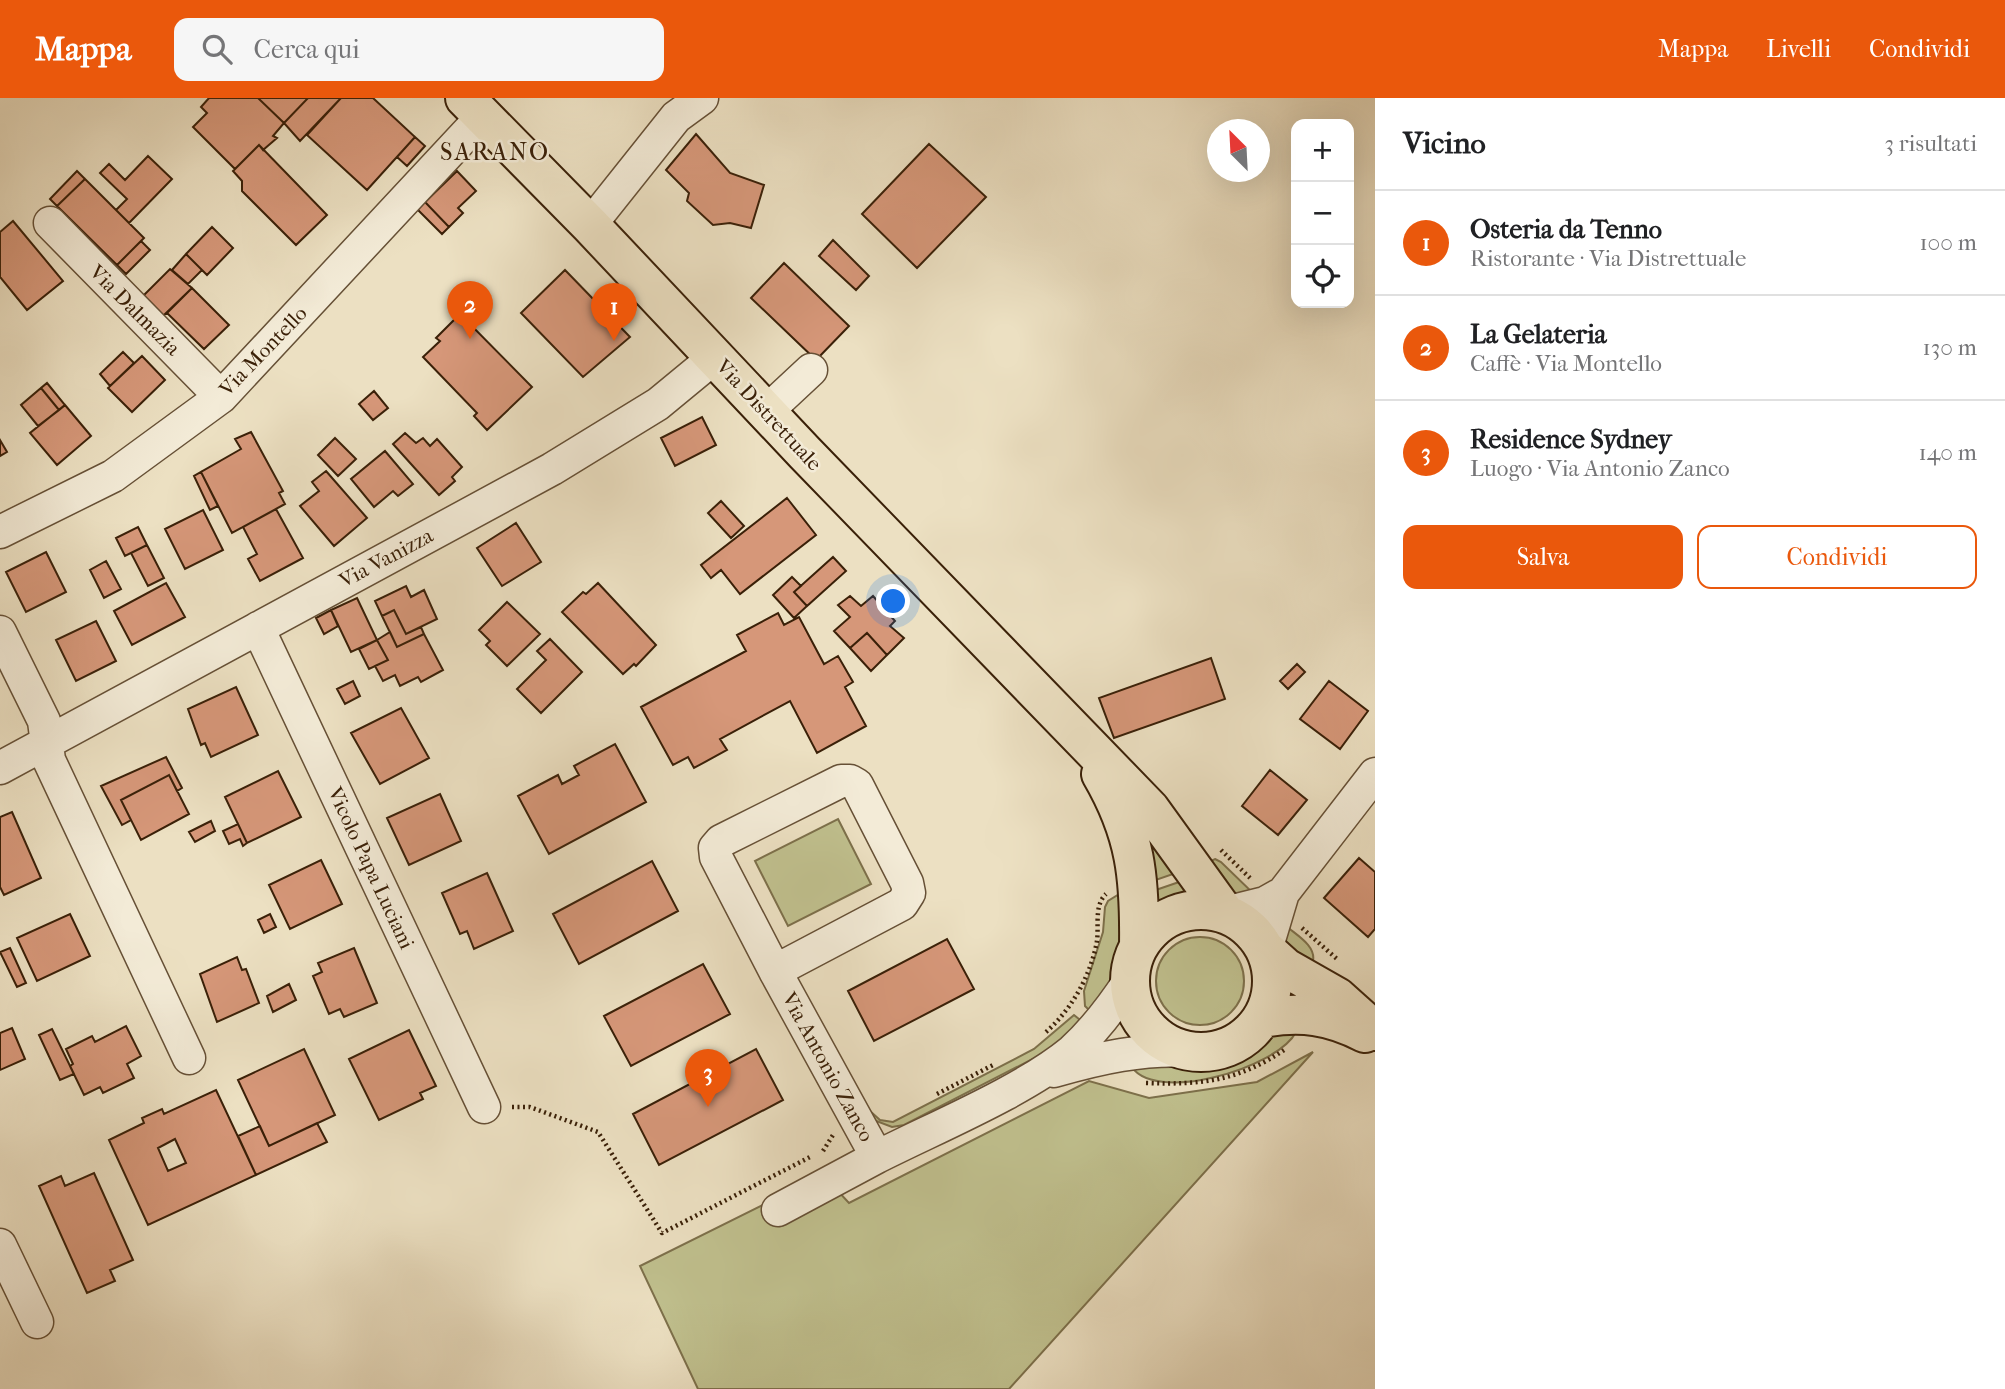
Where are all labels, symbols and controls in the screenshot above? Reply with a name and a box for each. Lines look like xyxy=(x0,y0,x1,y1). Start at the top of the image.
search box xyxy=(174,18,664,81)
text: Mappa xyxy=(35,30,132,69)
icon: search xyxy=(198,30,236,68)
text: Cerca qui xyxy=(254,34,360,65)
text: Mappa xyxy=(1658,35,1728,63)
text: Livelli xyxy=(1766,35,1831,63)
text: Condividi xyxy=(1869,35,1970,63)
north arrow xyxy=(1207,119,1270,182)
map controls xyxy=(1291,119,1354,308)
button: + xyxy=(1291,119,1354,182)
text: Vicino xyxy=(1403,126,1486,161)
text: 3 risultati xyxy=(1884,130,1977,157)
district label: SARANO xyxy=(440,138,550,166)
button: − xyxy=(1291,182,1354,245)
text: Osteria da Tenno xyxy=(1470,214,1662,245)
text: 1 xyxy=(1422,229,1430,256)
text: 100 m xyxy=(1919,229,1977,256)
button: locate xyxy=(1291,245,1354,308)
text: Ristorante · Via Distrettuale xyxy=(1470,245,1746,272)
street label: Via Dalmazia xyxy=(84,259,185,360)
pin: 2 xyxy=(447,281,493,339)
pin: 1 xyxy=(591,283,637,341)
street label: Via Montello xyxy=(214,301,312,402)
text: La Gelateria xyxy=(1470,319,1607,350)
text: 2 xyxy=(1420,334,1432,361)
text: 130 m xyxy=(1923,334,1977,361)
text: Caffè · Via Montello xyxy=(1470,350,1662,377)
street label: Via Distrettuale xyxy=(711,354,827,476)
text: Residence Sydney xyxy=(1470,424,1672,455)
text: 3 xyxy=(1421,439,1431,466)
text: 140 m xyxy=(1918,439,1977,466)
text: Luogo · Via Antonio Zanco xyxy=(1470,455,1730,482)
street label: Via Vanizza xyxy=(334,523,437,593)
button: Salva xyxy=(1403,525,1683,589)
button: Condividi xyxy=(1697,525,1977,589)
your location xyxy=(876,584,910,618)
street label: Vicolo Papa Luciani xyxy=(323,782,419,953)
street label: Via Antonio Zanco xyxy=(777,987,879,1146)
pin: 3 xyxy=(685,1049,731,1107)

